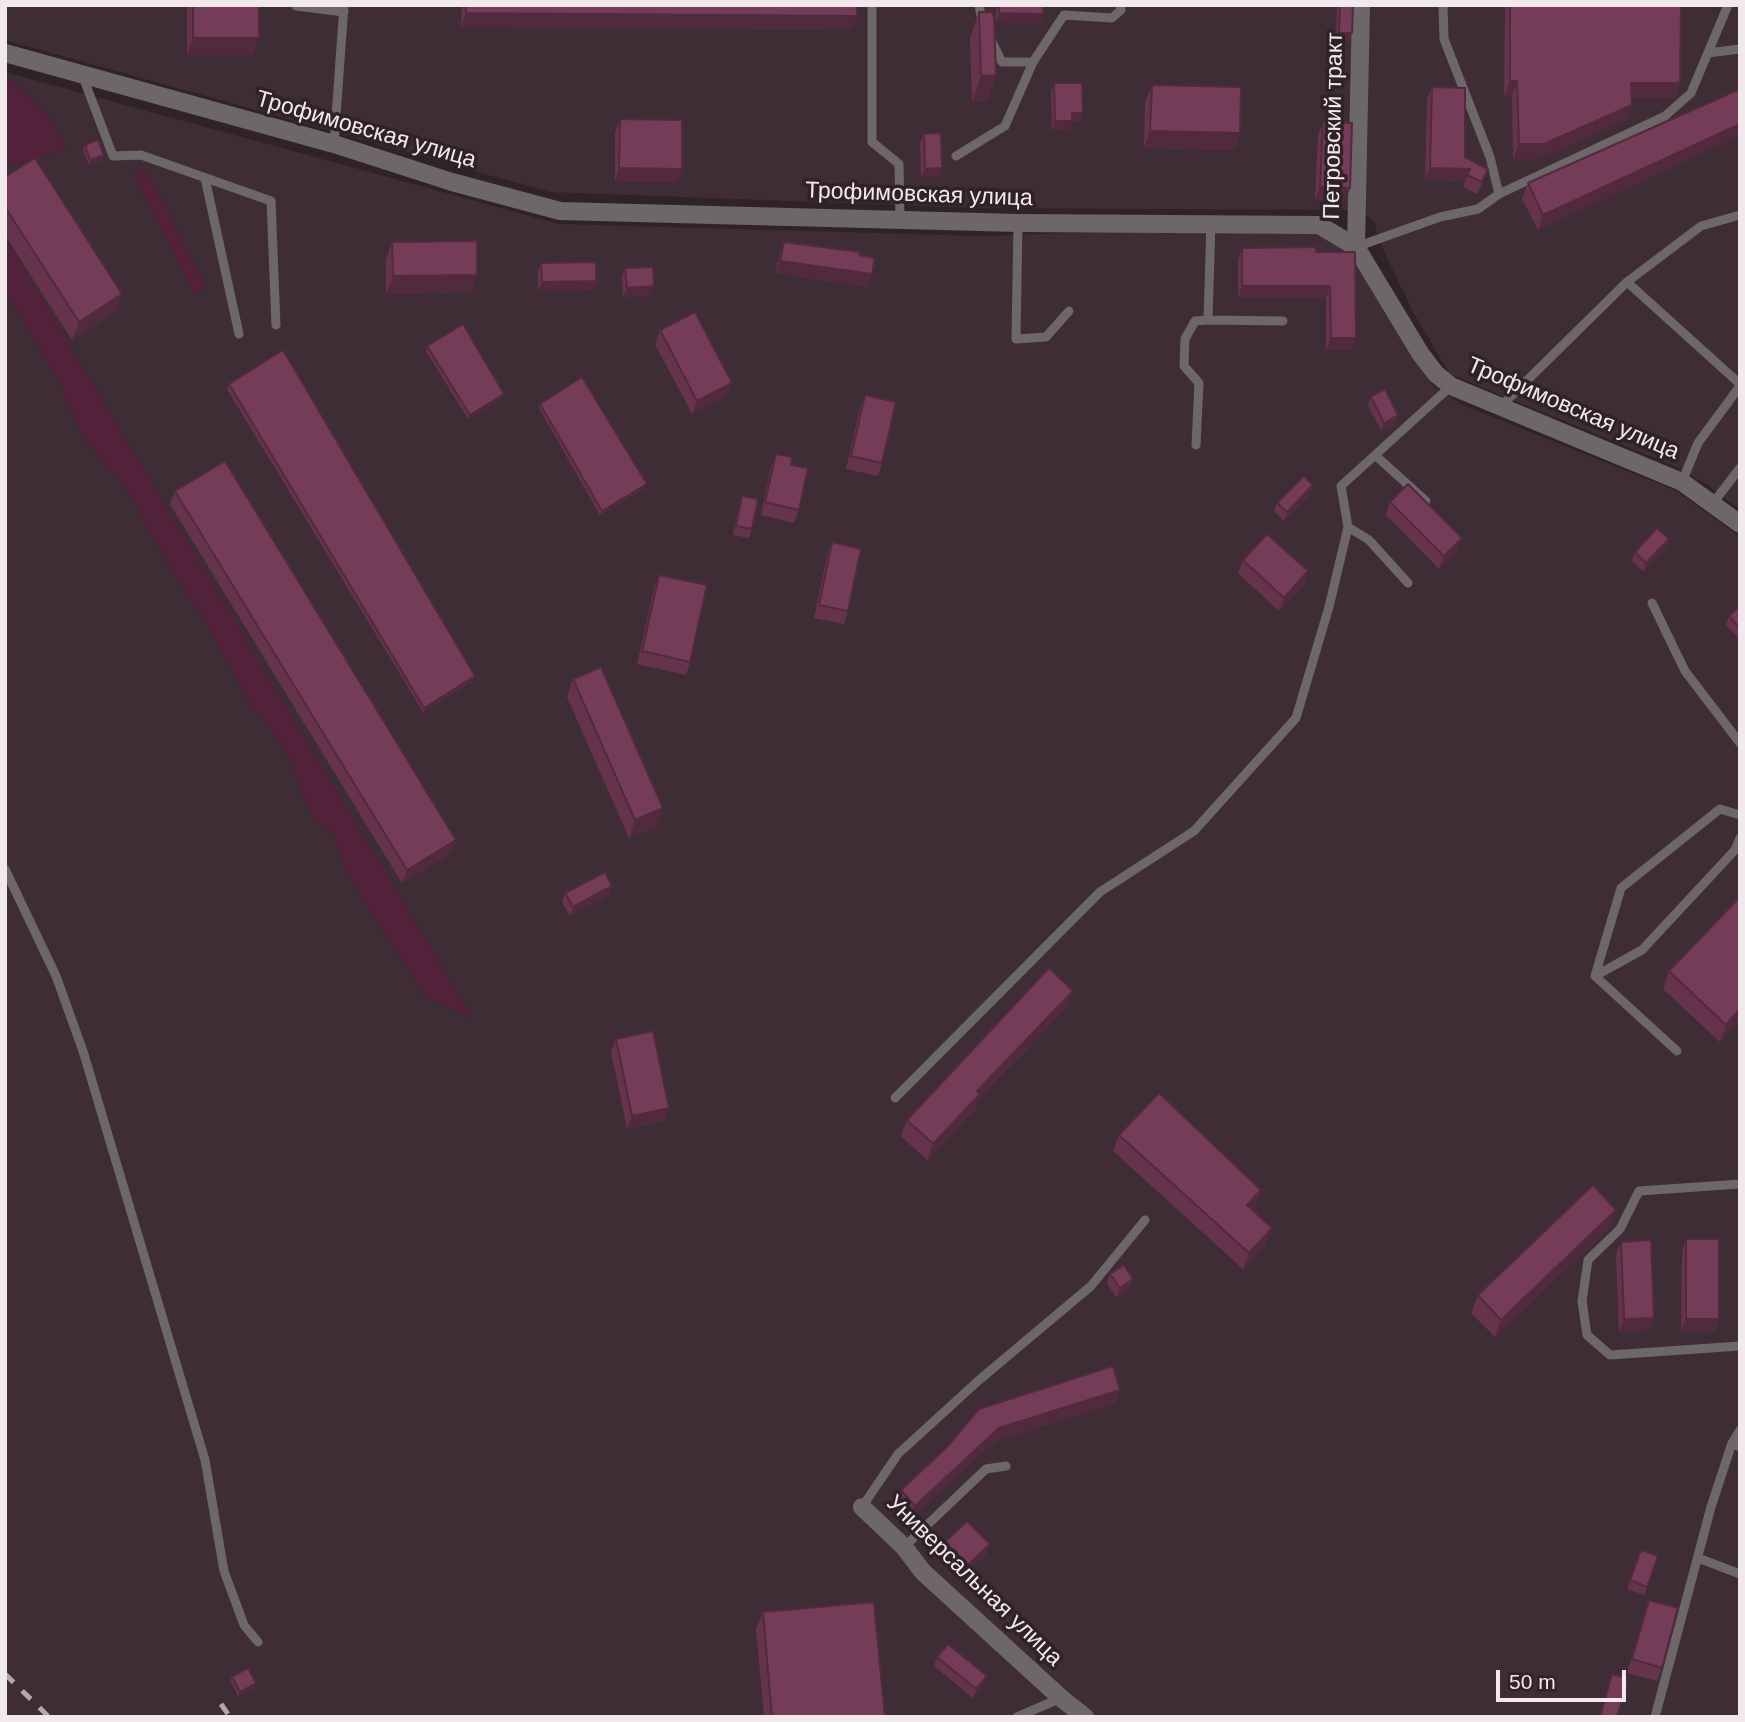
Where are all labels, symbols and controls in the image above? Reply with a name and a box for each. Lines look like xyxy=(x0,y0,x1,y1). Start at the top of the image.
street label: Петровский тракт xyxy=(1319,32,1349,220)
street label: Трофимовская улица xyxy=(253,85,479,175)
street label: Трофимовская улица xyxy=(805,177,1033,213)
street label: Трофимовская улица xyxy=(1463,352,1683,466)
street label: Универсальная улица xyxy=(880,1490,1068,1672)
scale bar xyxy=(1500,1656,1630,1700)
text: 50 m xyxy=(1509,1670,1556,1693)

